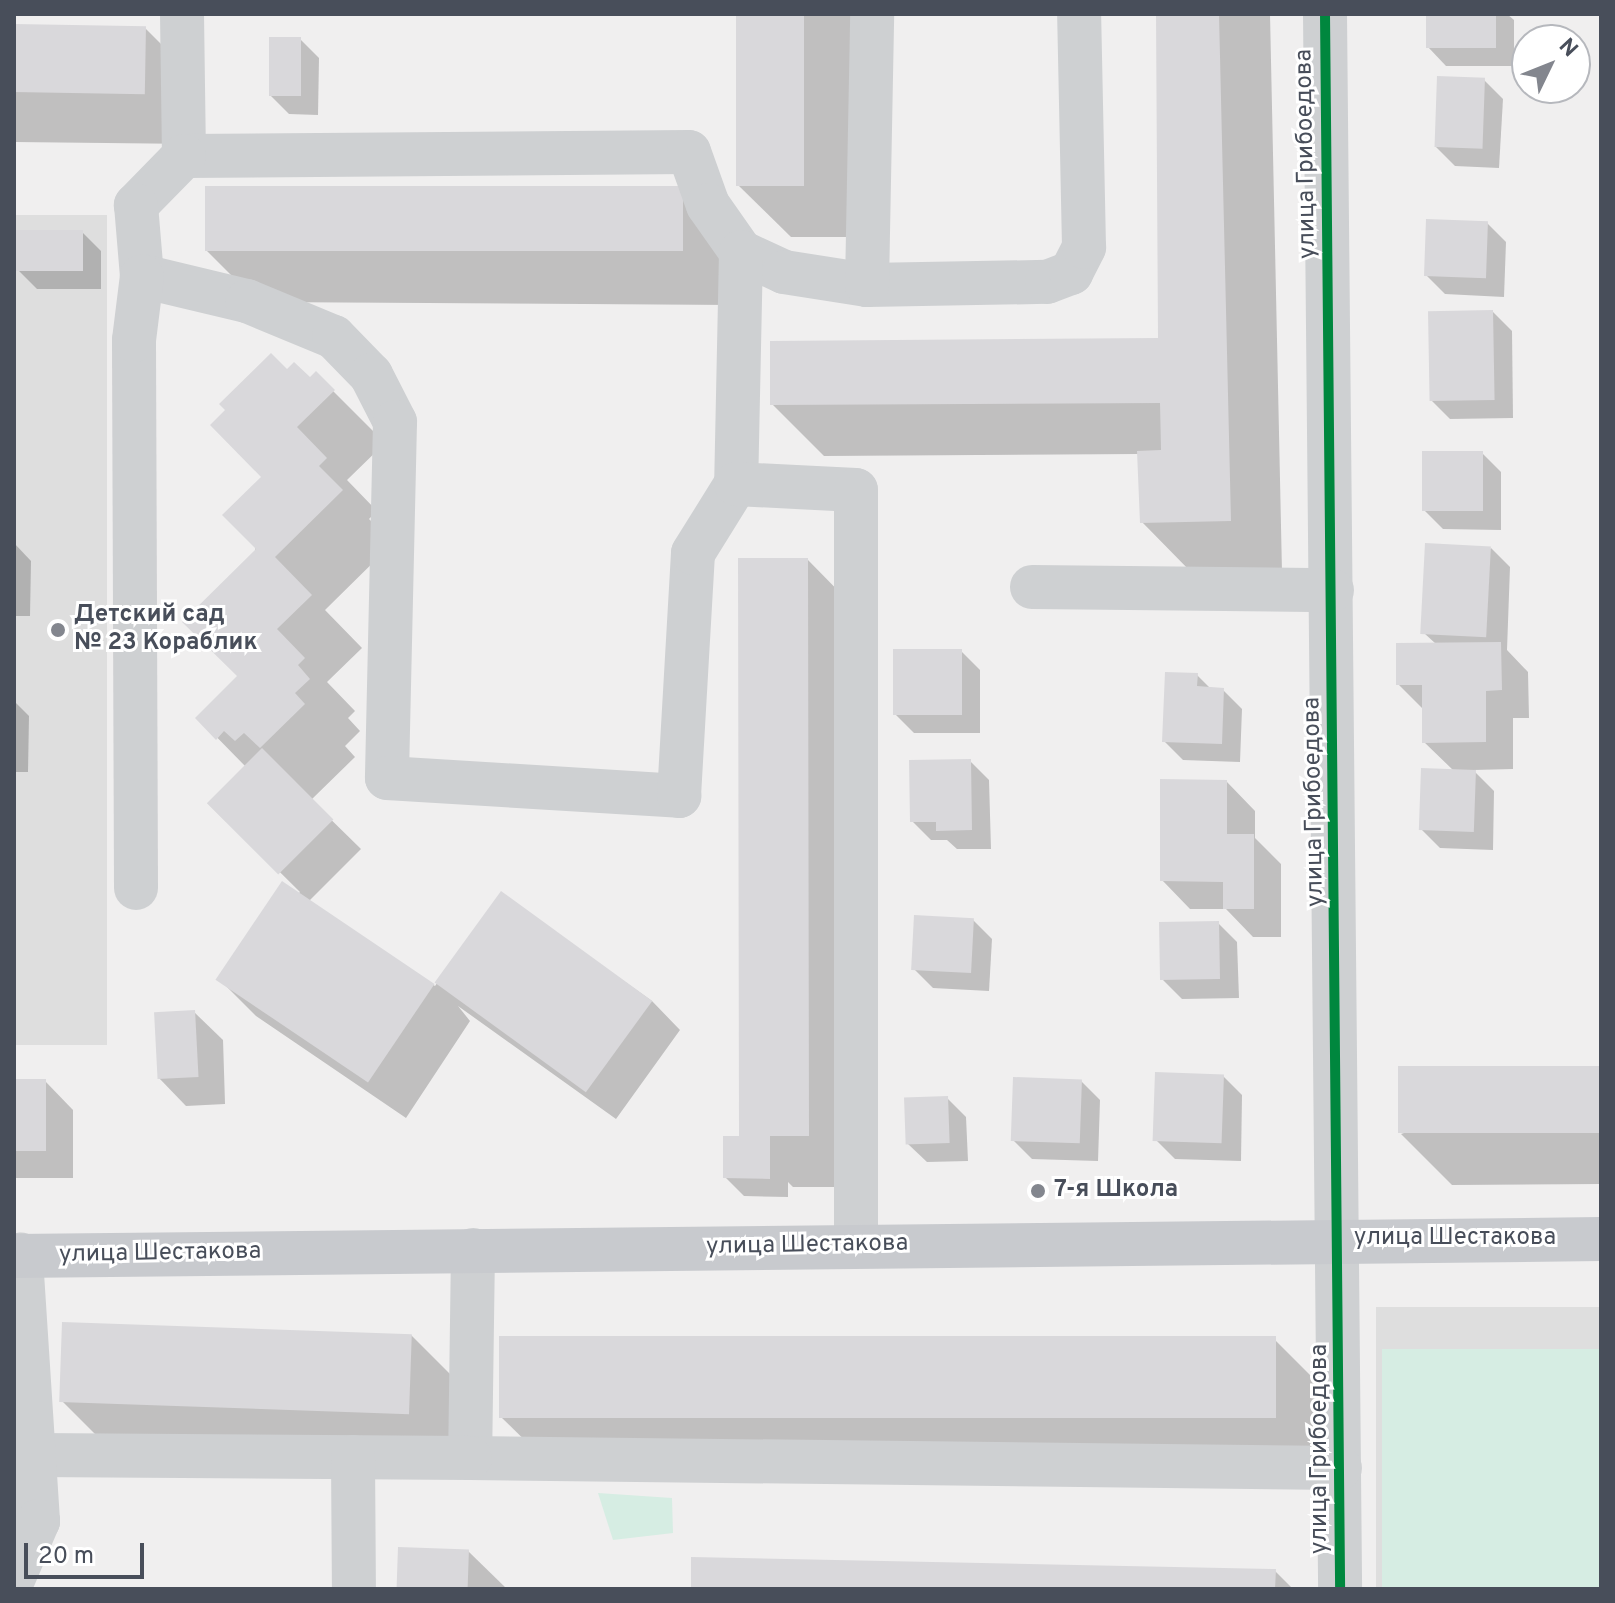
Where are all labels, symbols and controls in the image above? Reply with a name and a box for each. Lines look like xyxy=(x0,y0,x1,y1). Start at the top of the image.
north arrow xyxy=(1511,24,1591,104)
text: N xyxy=(1552,34,1583,64)
street label: улица Грибоедова xyxy=(1291,49,1323,259)
place label: Детский сад № 23 Кораблик xyxy=(74,602,258,658)
marker: Детский сад № 23 Кораблик xyxy=(49,621,67,639)
street label: улица Грибоедова xyxy=(1299,697,1331,907)
place label: 7-я Школа xyxy=(1054,1177,1178,1205)
marker: 7-я Школа xyxy=(1029,1182,1047,1200)
street label: улица Шестакова xyxy=(1354,1225,1556,1253)
street label: улица Шестакова xyxy=(706,1230,908,1262)
street label: улица Шестакова xyxy=(59,1238,261,1270)
street label: улица Грибоедова xyxy=(1307,1344,1335,1554)
scale bar xyxy=(28,1527,148,1577)
text: 20 m xyxy=(38,1542,94,1572)

